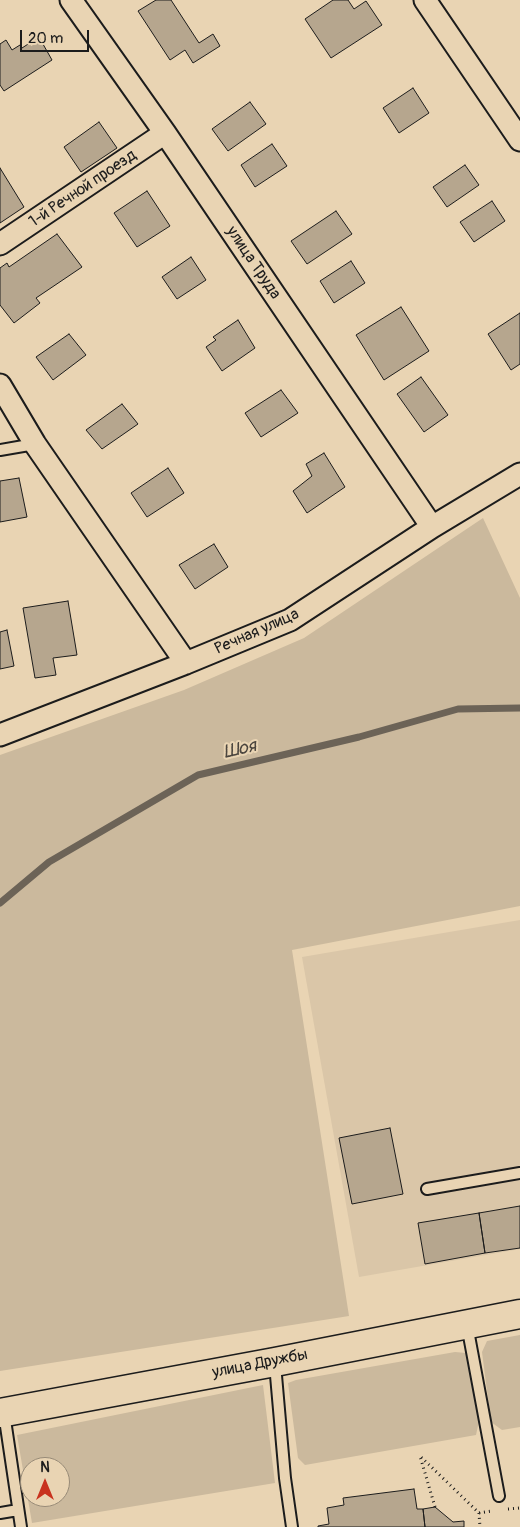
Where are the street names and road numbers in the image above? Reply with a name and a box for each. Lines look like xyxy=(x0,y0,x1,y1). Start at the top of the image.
street label: 1-й Речной проезд xyxy=(26,146,140,232)
street label: улица Труда xyxy=(222,223,284,303)
street label: Речная улица xyxy=(212,605,302,659)
street label: улица Дружбы xyxy=(211,1345,309,1383)

